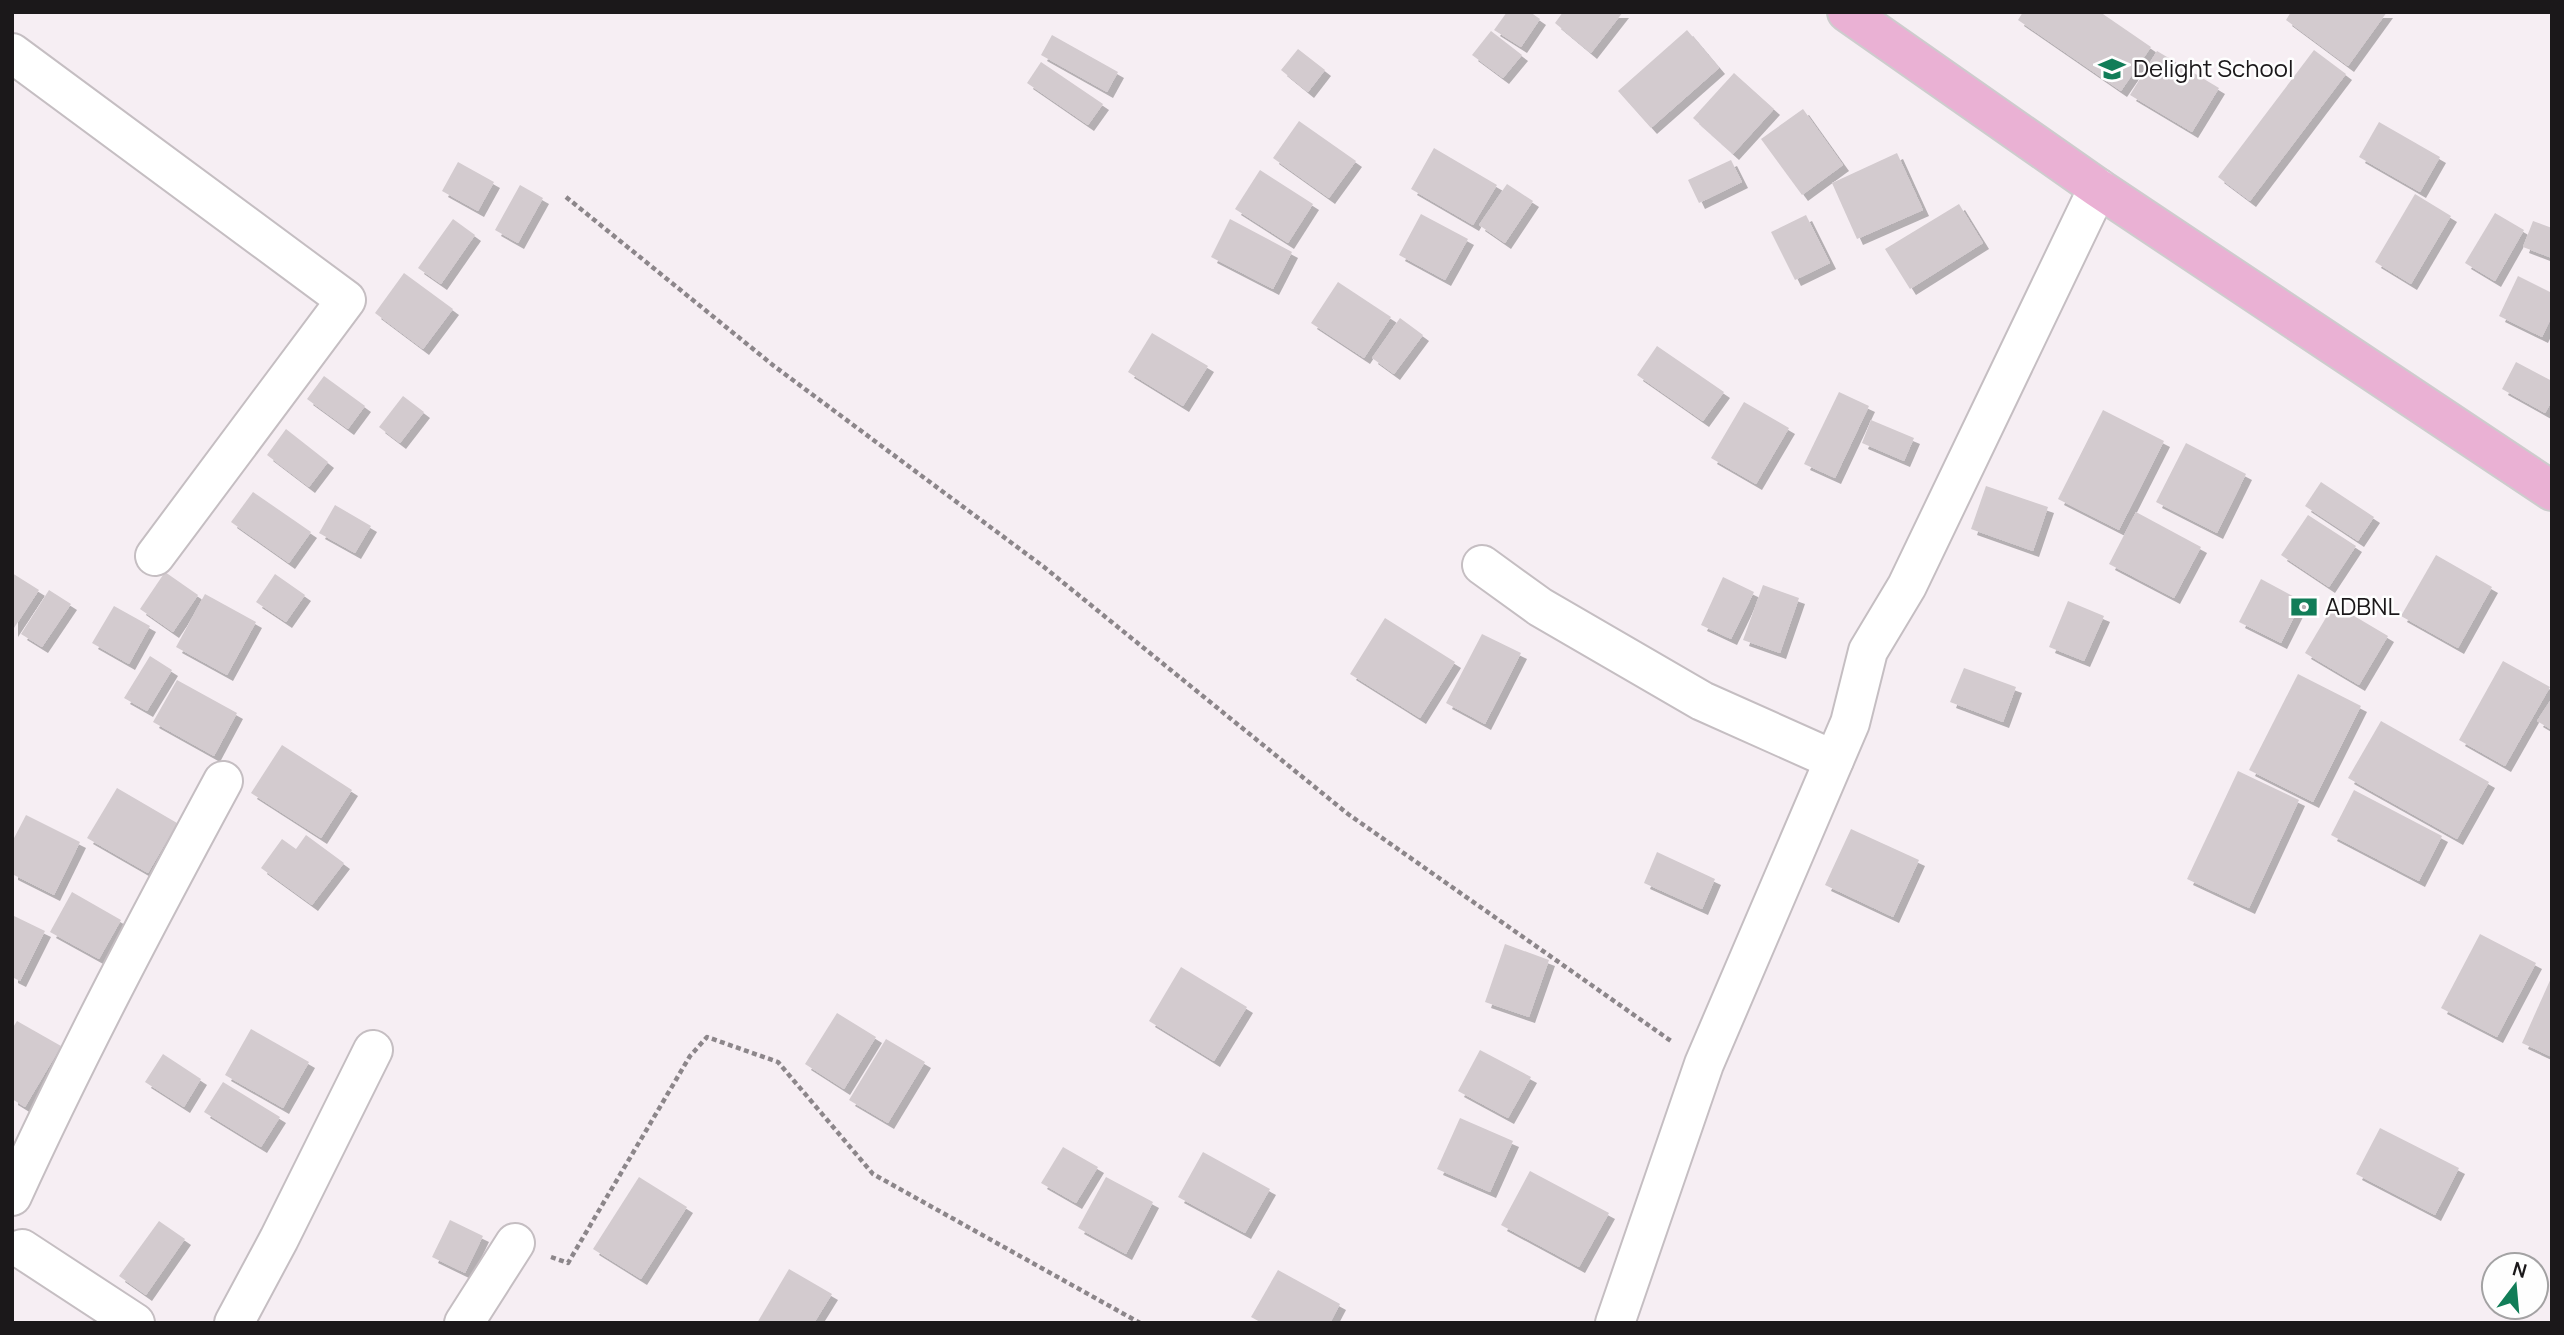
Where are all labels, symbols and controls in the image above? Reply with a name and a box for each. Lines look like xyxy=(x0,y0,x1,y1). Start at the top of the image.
place label: Delight School xyxy=(2133,51,2294,84)
school or university icon: Delight School xyxy=(2097,54,2127,84)
place label: ADBNL xyxy=(2325,589,2400,622)
bank icon: ADBNL xyxy=(2289,592,2319,622)
north arrow xyxy=(2480,1251,2550,1321)
text: N xyxy=(2510,1255,2530,1284)

